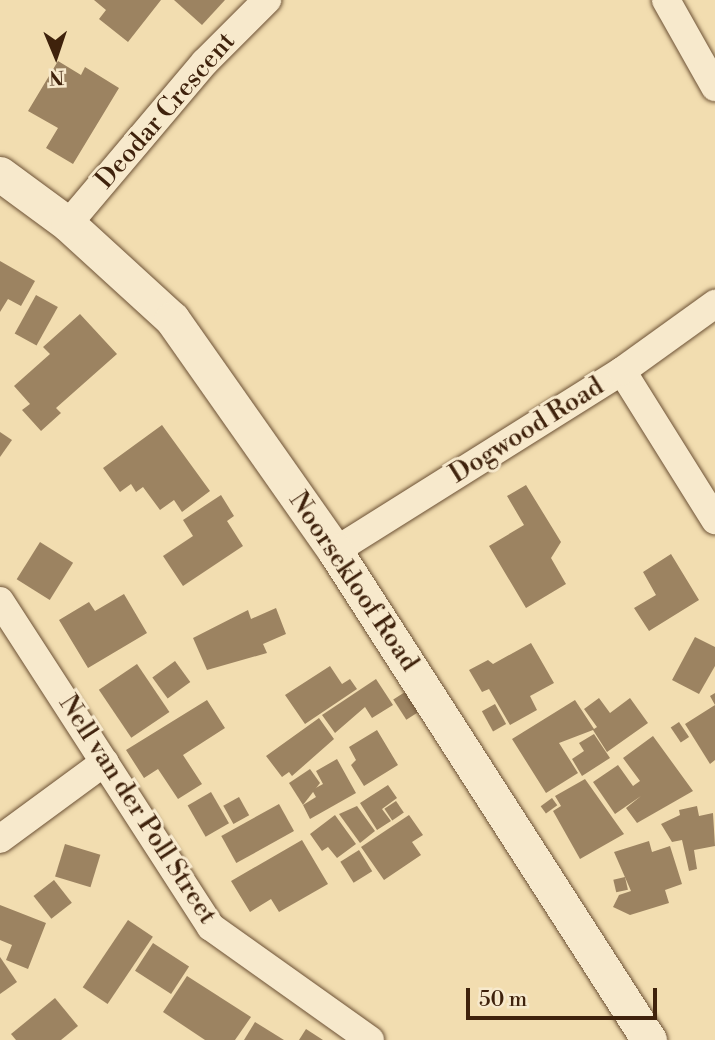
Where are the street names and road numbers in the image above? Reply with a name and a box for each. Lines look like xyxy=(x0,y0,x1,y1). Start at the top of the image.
street label: Deodar Crescent xyxy=(90,26,242,196)
street label: Dogwood Road xyxy=(444,371,610,491)
street label: Noorsekloof Road xyxy=(282,487,424,677)
street label: Nell van der Poll Street xyxy=(51,690,223,930)

